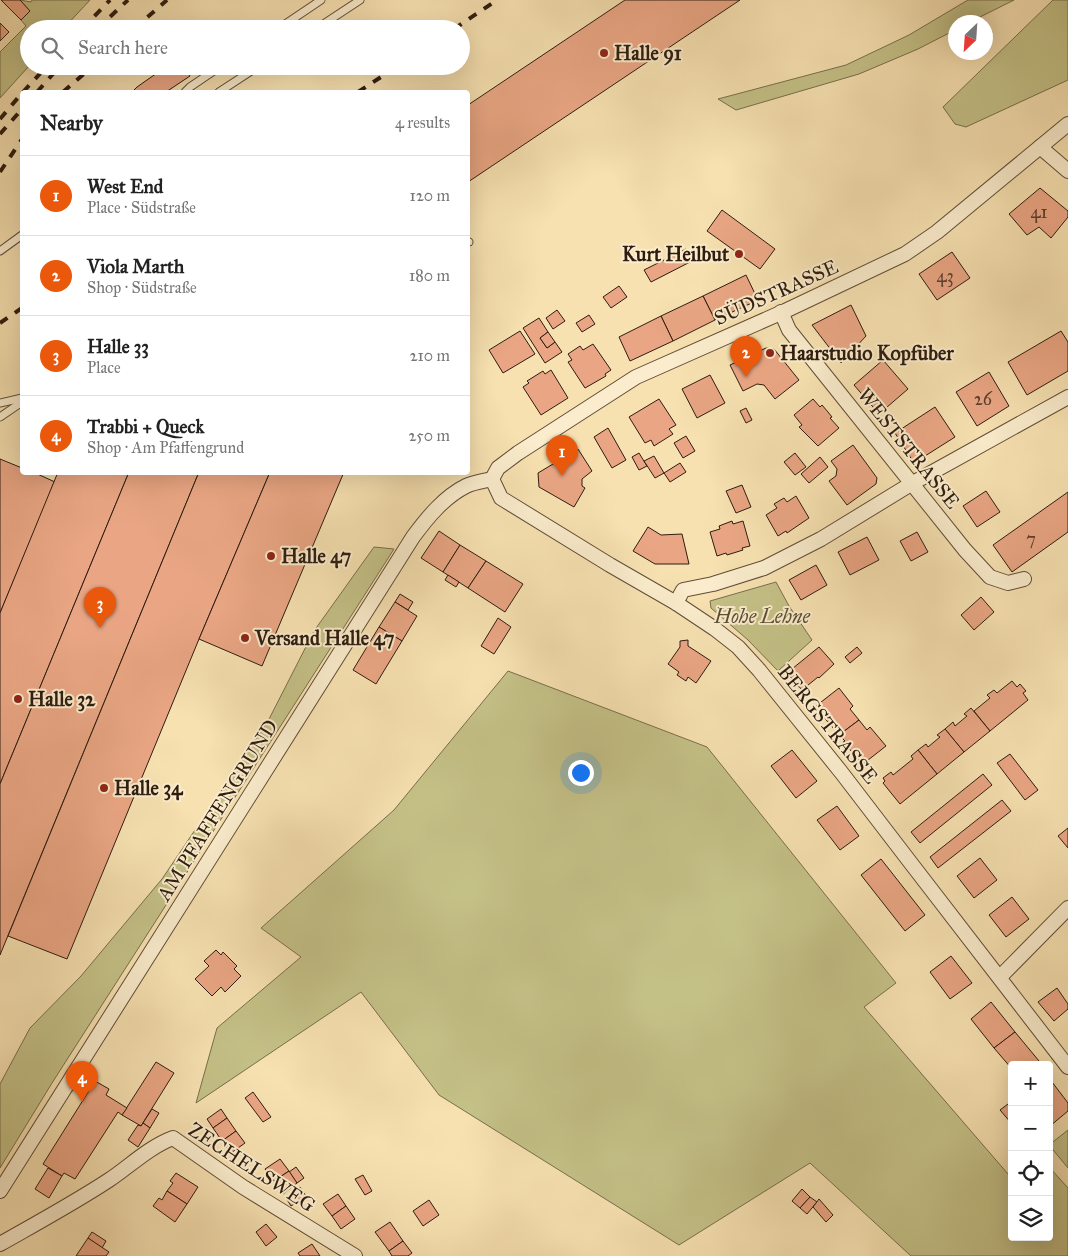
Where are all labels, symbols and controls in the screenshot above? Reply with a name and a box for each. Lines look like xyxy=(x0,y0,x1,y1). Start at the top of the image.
north arrow xyxy=(948,15,993,60)
search box xyxy=(20,20,470,75)
icon: search xyxy=(38,34,66,62)
text: Search here xyxy=(78,36,168,59)
place label: Halle 91 xyxy=(614,41,682,66)
marker: Halle 91 xyxy=(598,47,610,59)
text: Nearby xyxy=(40,110,103,136)
text: 4 results xyxy=(395,113,450,132)
text: West End xyxy=(87,175,163,198)
text: 1 xyxy=(53,186,59,205)
text: 120 m xyxy=(410,186,450,205)
text: Place · Südstraße xyxy=(87,198,196,217)
house number: 41 xyxy=(1030,201,1048,223)
place label: Kurt Heilbut xyxy=(622,242,730,266)
marker: Kurt Heilbut xyxy=(733,248,745,260)
street label: SÜDSTRASSE xyxy=(710,254,842,330)
text: Viola Marth xyxy=(87,255,184,278)
house number: 43 xyxy=(936,265,954,287)
text: 2 xyxy=(52,266,60,285)
text: 180 m xyxy=(409,266,450,285)
text: Shop · Südstraße xyxy=(87,278,197,297)
text: Halle 33 xyxy=(87,335,149,358)
pin: 2 xyxy=(730,336,762,377)
place label: Haarstudio Kopfüber xyxy=(780,341,954,366)
text: 3 xyxy=(53,346,59,365)
text: 210 m xyxy=(410,346,450,365)
marker: Haarstudio Kopfüber xyxy=(764,347,776,359)
text: Place xyxy=(87,358,121,377)
street label: WESTSTRASSE xyxy=(853,383,965,513)
house number: 26 xyxy=(974,388,993,410)
text: Trabbi + Queck xyxy=(87,415,204,438)
text: 4 xyxy=(52,426,60,445)
text: 250 m xyxy=(409,426,450,445)
pin: 1 xyxy=(546,435,578,476)
text: Shop · Am Pfaffengrund xyxy=(87,438,244,457)
house number: 7 xyxy=(1026,528,1036,550)
place label: Halle 47 xyxy=(281,544,351,569)
marker: Halle 47 xyxy=(265,550,277,562)
pin: 3 xyxy=(84,587,116,628)
park label: Hohe Lehne xyxy=(713,604,810,628)
place label: Versand Halle 47 xyxy=(254,626,395,651)
marker: Versand Halle 47 xyxy=(239,632,251,644)
street label: BERGSTRASSE xyxy=(773,660,883,788)
place label: Halle 32 xyxy=(28,687,96,712)
marker: Halle 32 xyxy=(12,693,24,705)
street label: AM PFAFFENGRUND xyxy=(151,715,283,906)
your location xyxy=(568,760,594,786)
place label: Halle 34 xyxy=(114,776,183,801)
marker: Halle 34 xyxy=(98,782,110,794)
pin: 4 xyxy=(66,1061,98,1102)
map controls xyxy=(1008,1061,1053,1241)
button: + xyxy=(1008,1061,1053,1106)
button: − xyxy=(1008,1106,1053,1151)
street label: ZECHELSWEG xyxy=(184,1117,320,1217)
button: locate xyxy=(1008,1151,1053,1196)
button: layers xyxy=(1008,1196,1053,1241)

